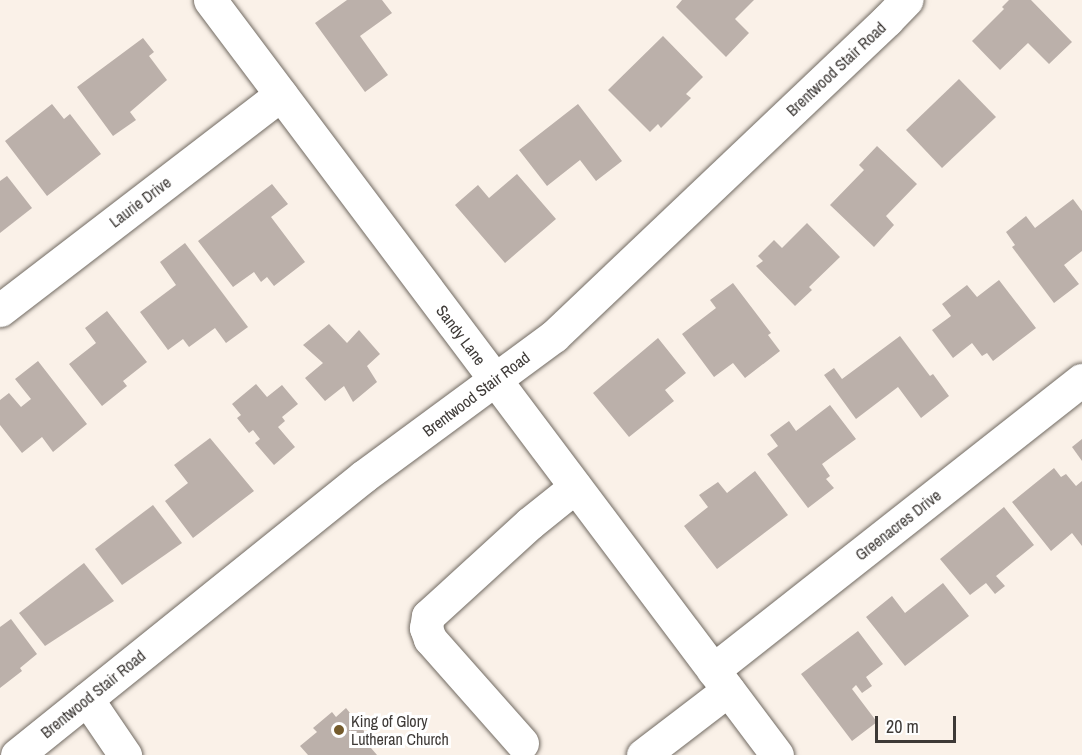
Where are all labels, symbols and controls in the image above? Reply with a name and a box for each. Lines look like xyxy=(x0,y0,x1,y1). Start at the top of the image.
street label: Brentwood Stair Road xyxy=(782,18,890,120)
street label: Laurie Drive xyxy=(105,173,175,231)
street label: Sandy Lane xyxy=(432,301,490,369)
street label: Brentwood Stair Road xyxy=(419,347,533,441)
street label: Greenacres Drive xyxy=(851,486,945,564)
street label: Brentwood Stair Road xyxy=(37,646,149,742)
scale bar xyxy=(878,704,959,742)
place label: King of Glory Lutheran Church xyxy=(351,711,449,749)
text: 20 m xyxy=(886,714,919,739)
marker: King of Glory Lutheran Church xyxy=(332,723,346,737)

